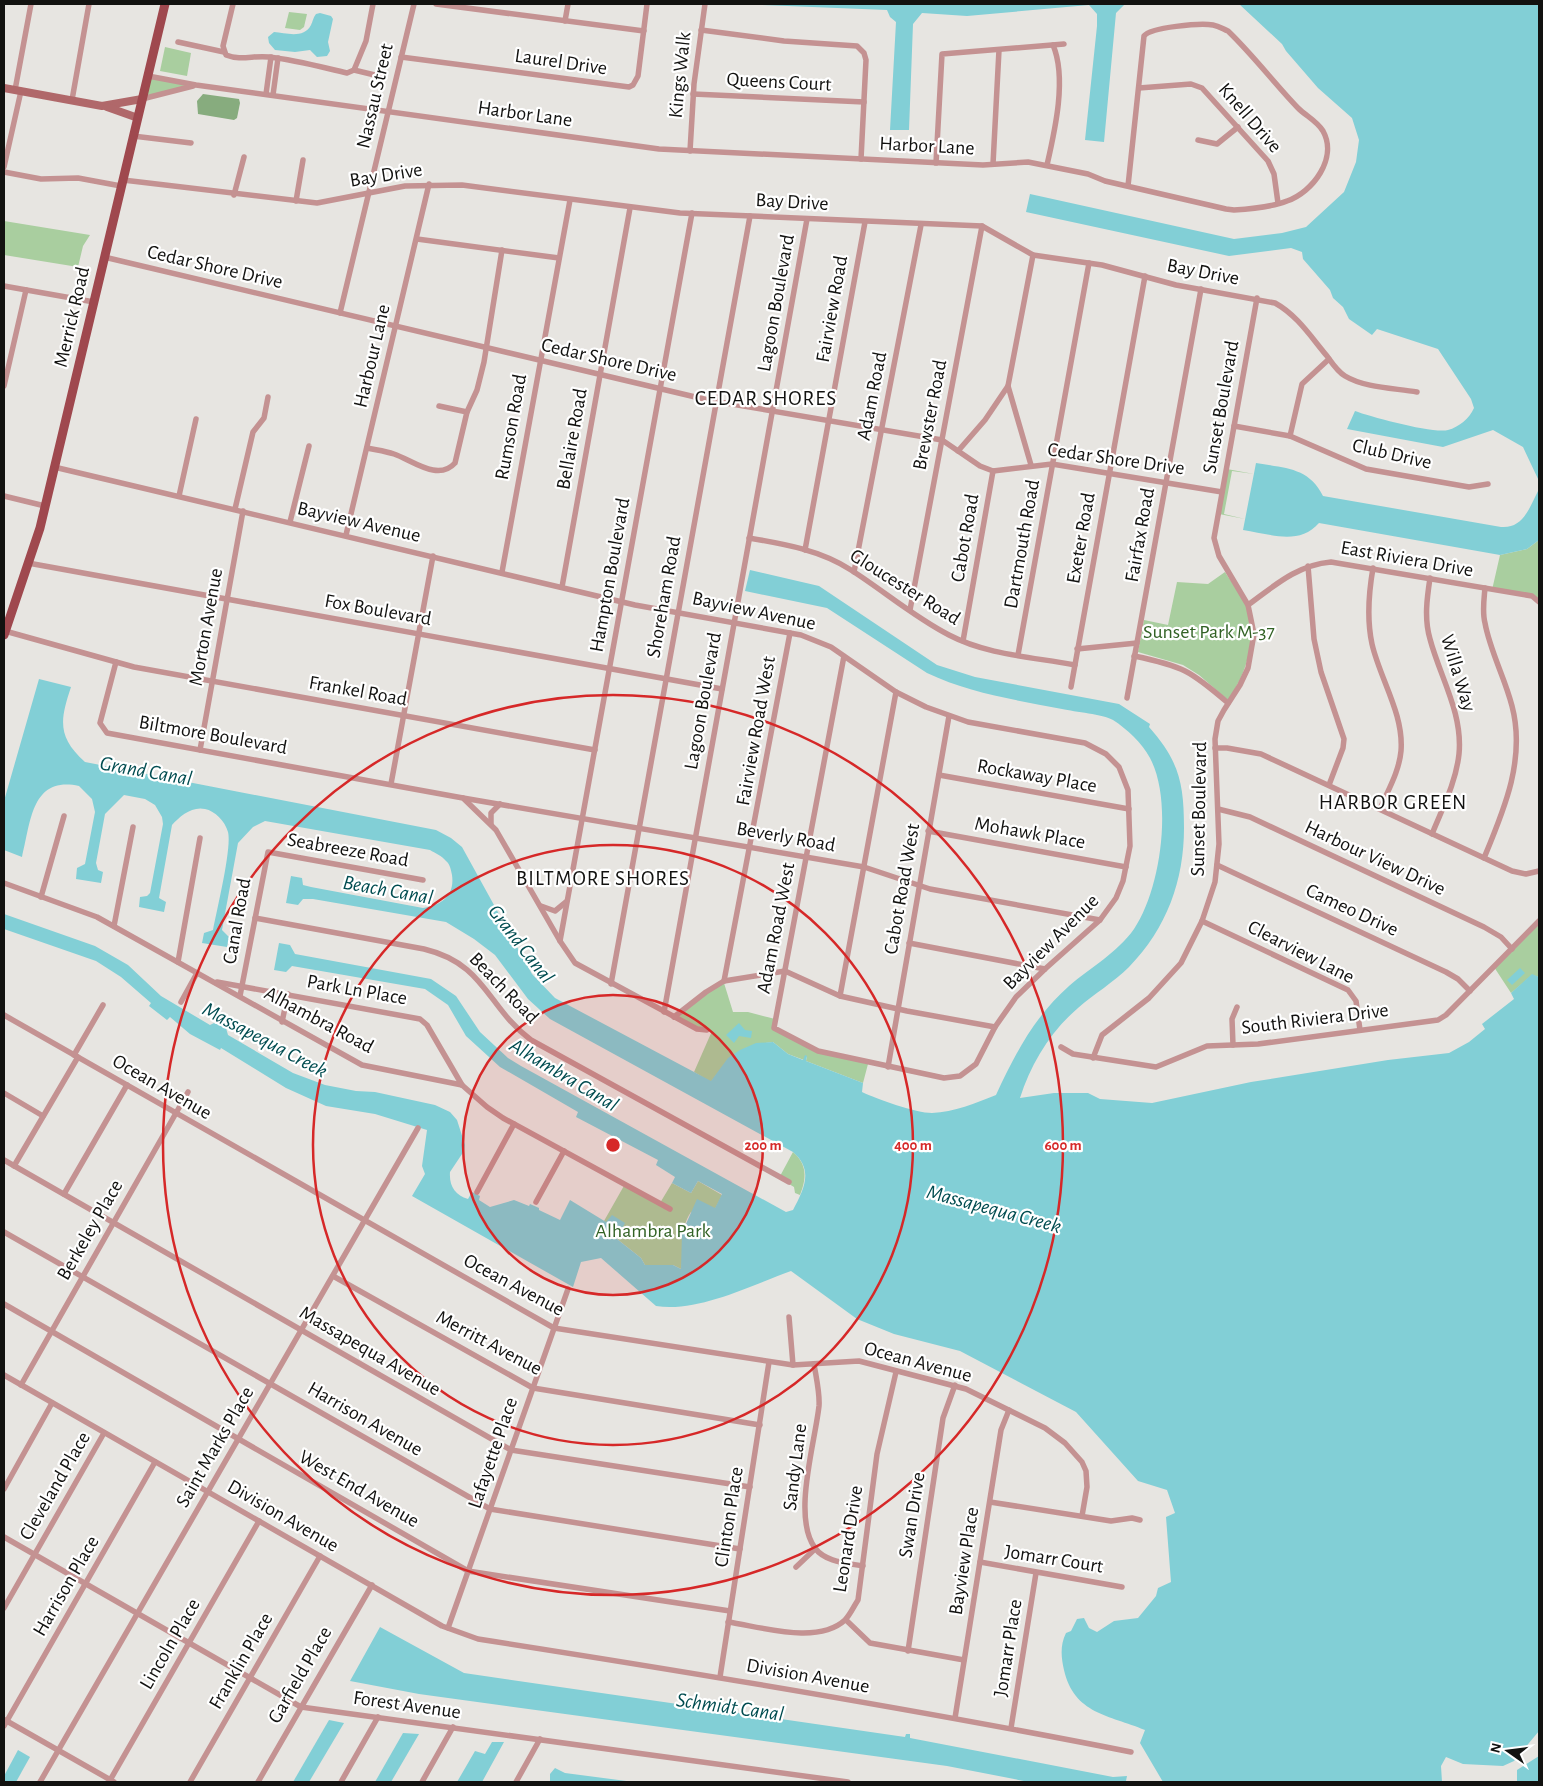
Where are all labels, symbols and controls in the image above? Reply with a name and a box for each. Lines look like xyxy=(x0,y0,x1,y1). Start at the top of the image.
street label: Kings Walk xyxy=(666,31,694,119)
street label: Nassau Street xyxy=(353,41,397,150)
street label: Laurel Drive xyxy=(514,46,608,78)
street label: Queens Court xyxy=(726,69,833,95)
street label: Knell Drive xyxy=(1215,79,1285,157)
street label: Harbor Lane xyxy=(476,97,574,131)
street label: Harbor Lane xyxy=(879,134,975,158)
street label: Bay Drive xyxy=(348,159,424,191)
street label: Bay Drive xyxy=(755,190,829,214)
street label: Lagoon Boulevard xyxy=(754,233,798,373)
street label: Cedar Shore Drive xyxy=(145,242,285,292)
street label: Fairview Road xyxy=(813,254,851,364)
street label: Bay Drive xyxy=(1165,255,1241,289)
street label: Merrick Road xyxy=(51,265,93,369)
street label: Harbour Lane xyxy=(350,302,394,410)
street label: Cedar Shore Drive xyxy=(539,335,679,385)
street label: Sunset Boulevard xyxy=(1199,339,1243,475)
street label: Adam Road xyxy=(854,350,890,442)
street label: Brewster Road xyxy=(910,358,950,472)
street label: Rumson Road xyxy=(492,373,530,481)
street label: Bellaire Road xyxy=(553,387,591,491)
district label: CEDAR SHORES xyxy=(695,388,837,409)
street label: Club Drive xyxy=(1350,435,1434,473)
street label: Cedar Shore Drive xyxy=(1046,439,1186,479)
street label: Dartmouth Road xyxy=(1001,478,1043,610)
street label: Fairfax Road xyxy=(1122,486,1158,584)
street label: Exeter Road xyxy=(1063,491,1099,585)
street label: Cabot Road xyxy=(947,492,983,584)
street label: Hampton Boulevard xyxy=(587,496,633,654)
street label: Bayview Avenue xyxy=(295,498,423,546)
street label: Shoreham Road xyxy=(643,534,685,660)
street label: East Riviera Drive xyxy=(1339,537,1475,581)
street label: Gloucester Road xyxy=(846,545,964,629)
street label: Morton Avenue xyxy=(186,567,226,687)
street label: Bayview Avenue xyxy=(690,588,818,634)
street label: Fox Boulevard xyxy=(323,591,433,629)
park label: Sunset Park M-37 xyxy=(1143,622,1275,642)
street label: Lagoon Boulevard xyxy=(681,631,725,771)
street label: Willa Way xyxy=(1437,632,1479,714)
street label: Fairview Road West xyxy=(733,654,779,807)
street label: Frankel Road xyxy=(307,673,409,709)
street label: Biltmore Boulevard xyxy=(137,712,289,758)
street label: Sunset Boulevard xyxy=(1188,741,1210,877)
water label: Grand Canal xyxy=(98,753,194,789)
street label: Rockaway Place xyxy=(976,756,1098,796)
district label: HARBOR GREEN xyxy=(1319,792,1467,813)
street label: Mohawk Place xyxy=(973,813,1087,853)
street label: Harbour View Drive xyxy=(1302,817,1448,899)
street label: Beverly Road xyxy=(735,818,837,856)
street label: Cabot Road West xyxy=(881,821,923,956)
street label: Seabreeze Road xyxy=(286,829,410,871)
street label: Adam Road West xyxy=(753,860,799,995)
district label: BILTMORE SHORES xyxy=(516,868,690,889)
water label: Beach Canal xyxy=(341,872,435,908)
street label: Canal Road xyxy=(220,876,254,966)
street label: Cameo Drive xyxy=(1303,880,1401,940)
street label: Bayview Avenue xyxy=(999,890,1103,994)
water label: Grand Canal xyxy=(484,901,558,987)
street label: Clearview Lane xyxy=(1245,917,1357,987)
street label: Beach Road xyxy=(465,949,543,1027)
street label: Park Ln Place xyxy=(305,971,409,1009)
street label: Alhambra Road xyxy=(261,983,377,1057)
water label: Massapequa Creek xyxy=(199,998,331,1083)
street label: South Riviera Drive xyxy=(1240,1000,1390,1038)
water label: Alhambra Canal xyxy=(505,1034,622,1116)
street label: Ocean Avenue xyxy=(109,1051,215,1123)
centre of rings xyxy=(604,1136,622,1154)
text: 200 m xyxy=(744,1138,782,1153)
text: 400 m xyxy=(894,1138,932,1153)
text: 600 m xyxy=(1044,1138,1082,1153)
street label: Berkeley Place xyxy=(53,1177,127,1283)
water label: Massapequa Creek xyxy=(924,1181,1064,1238)
park label: Alhambra Park xyxy=(595,1221,711,1241)
street label: Ocean Avenue xyxy=(460,1250,568,1320)
street label: Massapequa Avenue xyxy=(296,1302,444,1400)
street label: Merritt Avenue xyxy=(433,1307,545,1379)
street label: Ocean Avenue xyxy=(862,1338,974,1386)
street label: Harrison Avenue xyxy=(304,1378,426,1460)
street label: Saint Marks Place xyxy=(172,1383,258,1511)
street label: Lafayette Place xyxy=(465,1395,521,1511)
street label: Sandy Lane xyxy=(780,1422,810,1512)
street label: Cleveland Place xyxy=(16,1428,94,1544)
street label: West End Avenue xyxy=(296,1447,422,1531)
street label: Clinton Place xyxy=(711,1465,747,1569)
street label: Swan Drive xyxy=(895,1471,929,1559)
street label: Division Avenue xyxy=(224,1476,342,1556)
street label: Leonard Drive xyxy=(830,1484,866,1594)
street label: Bayview Place xyxy=(946,1506,982,1616)
street label: Harrison Place xyxy=(29,1532,103,1640)
street label: Jomarr Court xyxy=(1003,1541,1105,1577)
street label: Lincoln Place xyxy=(136,1595,204,1693)
street label: Jomarr Place xyxy=(990,1598,1026,1698)
street label: Franklin Place xyxy=(205,1609,277,1713)
street label: Garfield Place xyxy=(264,1623,336,1727)
street label: Division Avenue xyxy=(745,1655,871,1697)
street label: Forest Avenue xyxy=(352,1688,462,1722)
water label: Schmidt Canal xyxy=(675,1689,785,1725)
north arrow xyxy=(1483,1726,1533,1776)
text: N xyxy=(1488,1742,1504,1755)

